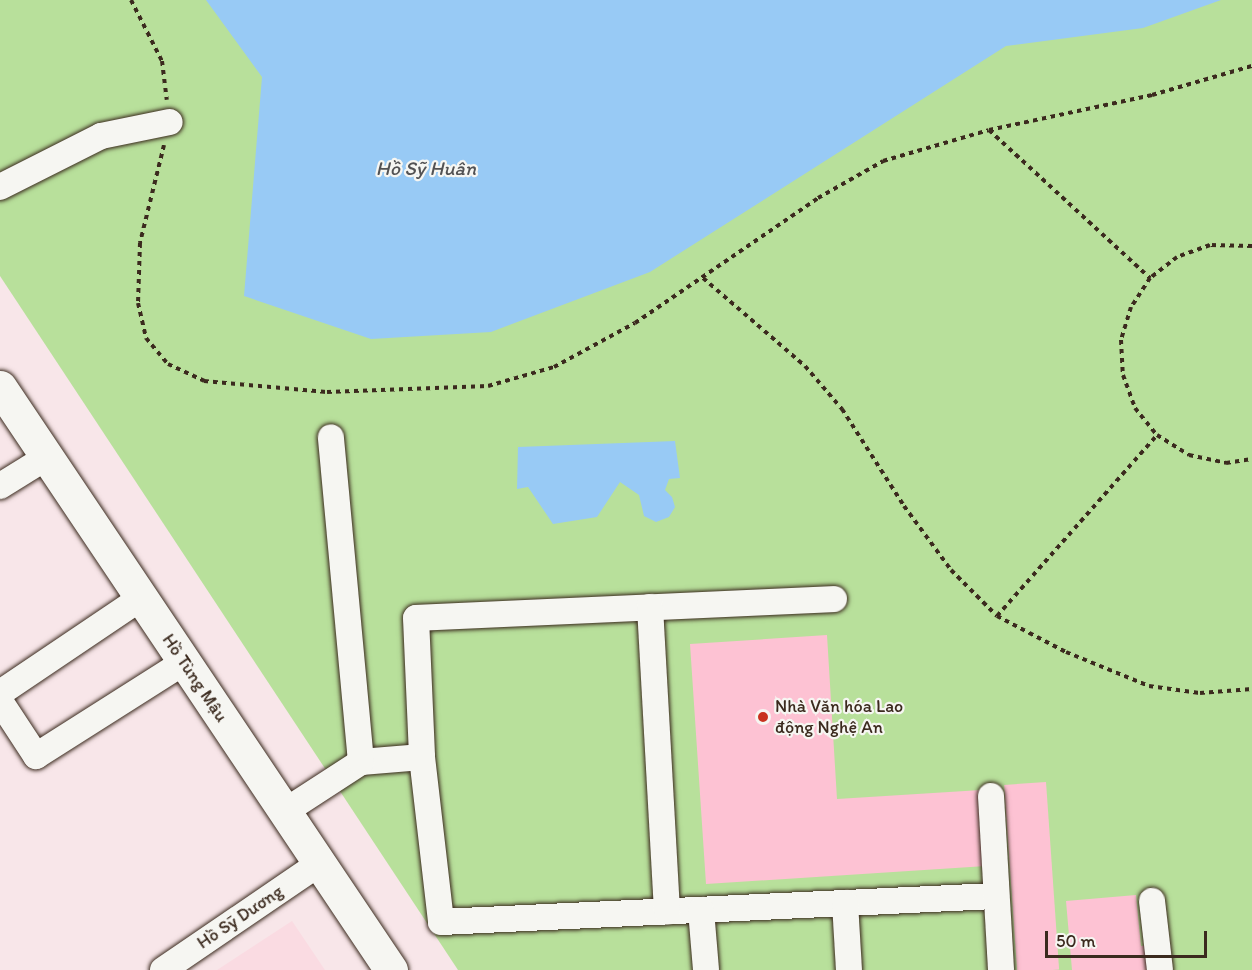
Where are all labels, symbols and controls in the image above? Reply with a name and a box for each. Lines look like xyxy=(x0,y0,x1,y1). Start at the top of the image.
water label: Hồ Sỹ Huân xyxy=(376,156,476,180)
street label: Hồ Tùng Mậu xyxy=(158,630,232,726)
place label: Nhà Văn hóa Lao động Nghệ An xyxy=(775,696,904,738)
marker: Nhà Văn hóa Lao động Nghệ An xyxy=(756,710,770,724)
street label: Hồ Sỹ Dương xyxy=(193,880,287,954)
scale bar xyxy=(1048,919,1210,957)
text: 50 m xyxy=(1056,930,1096,952)

